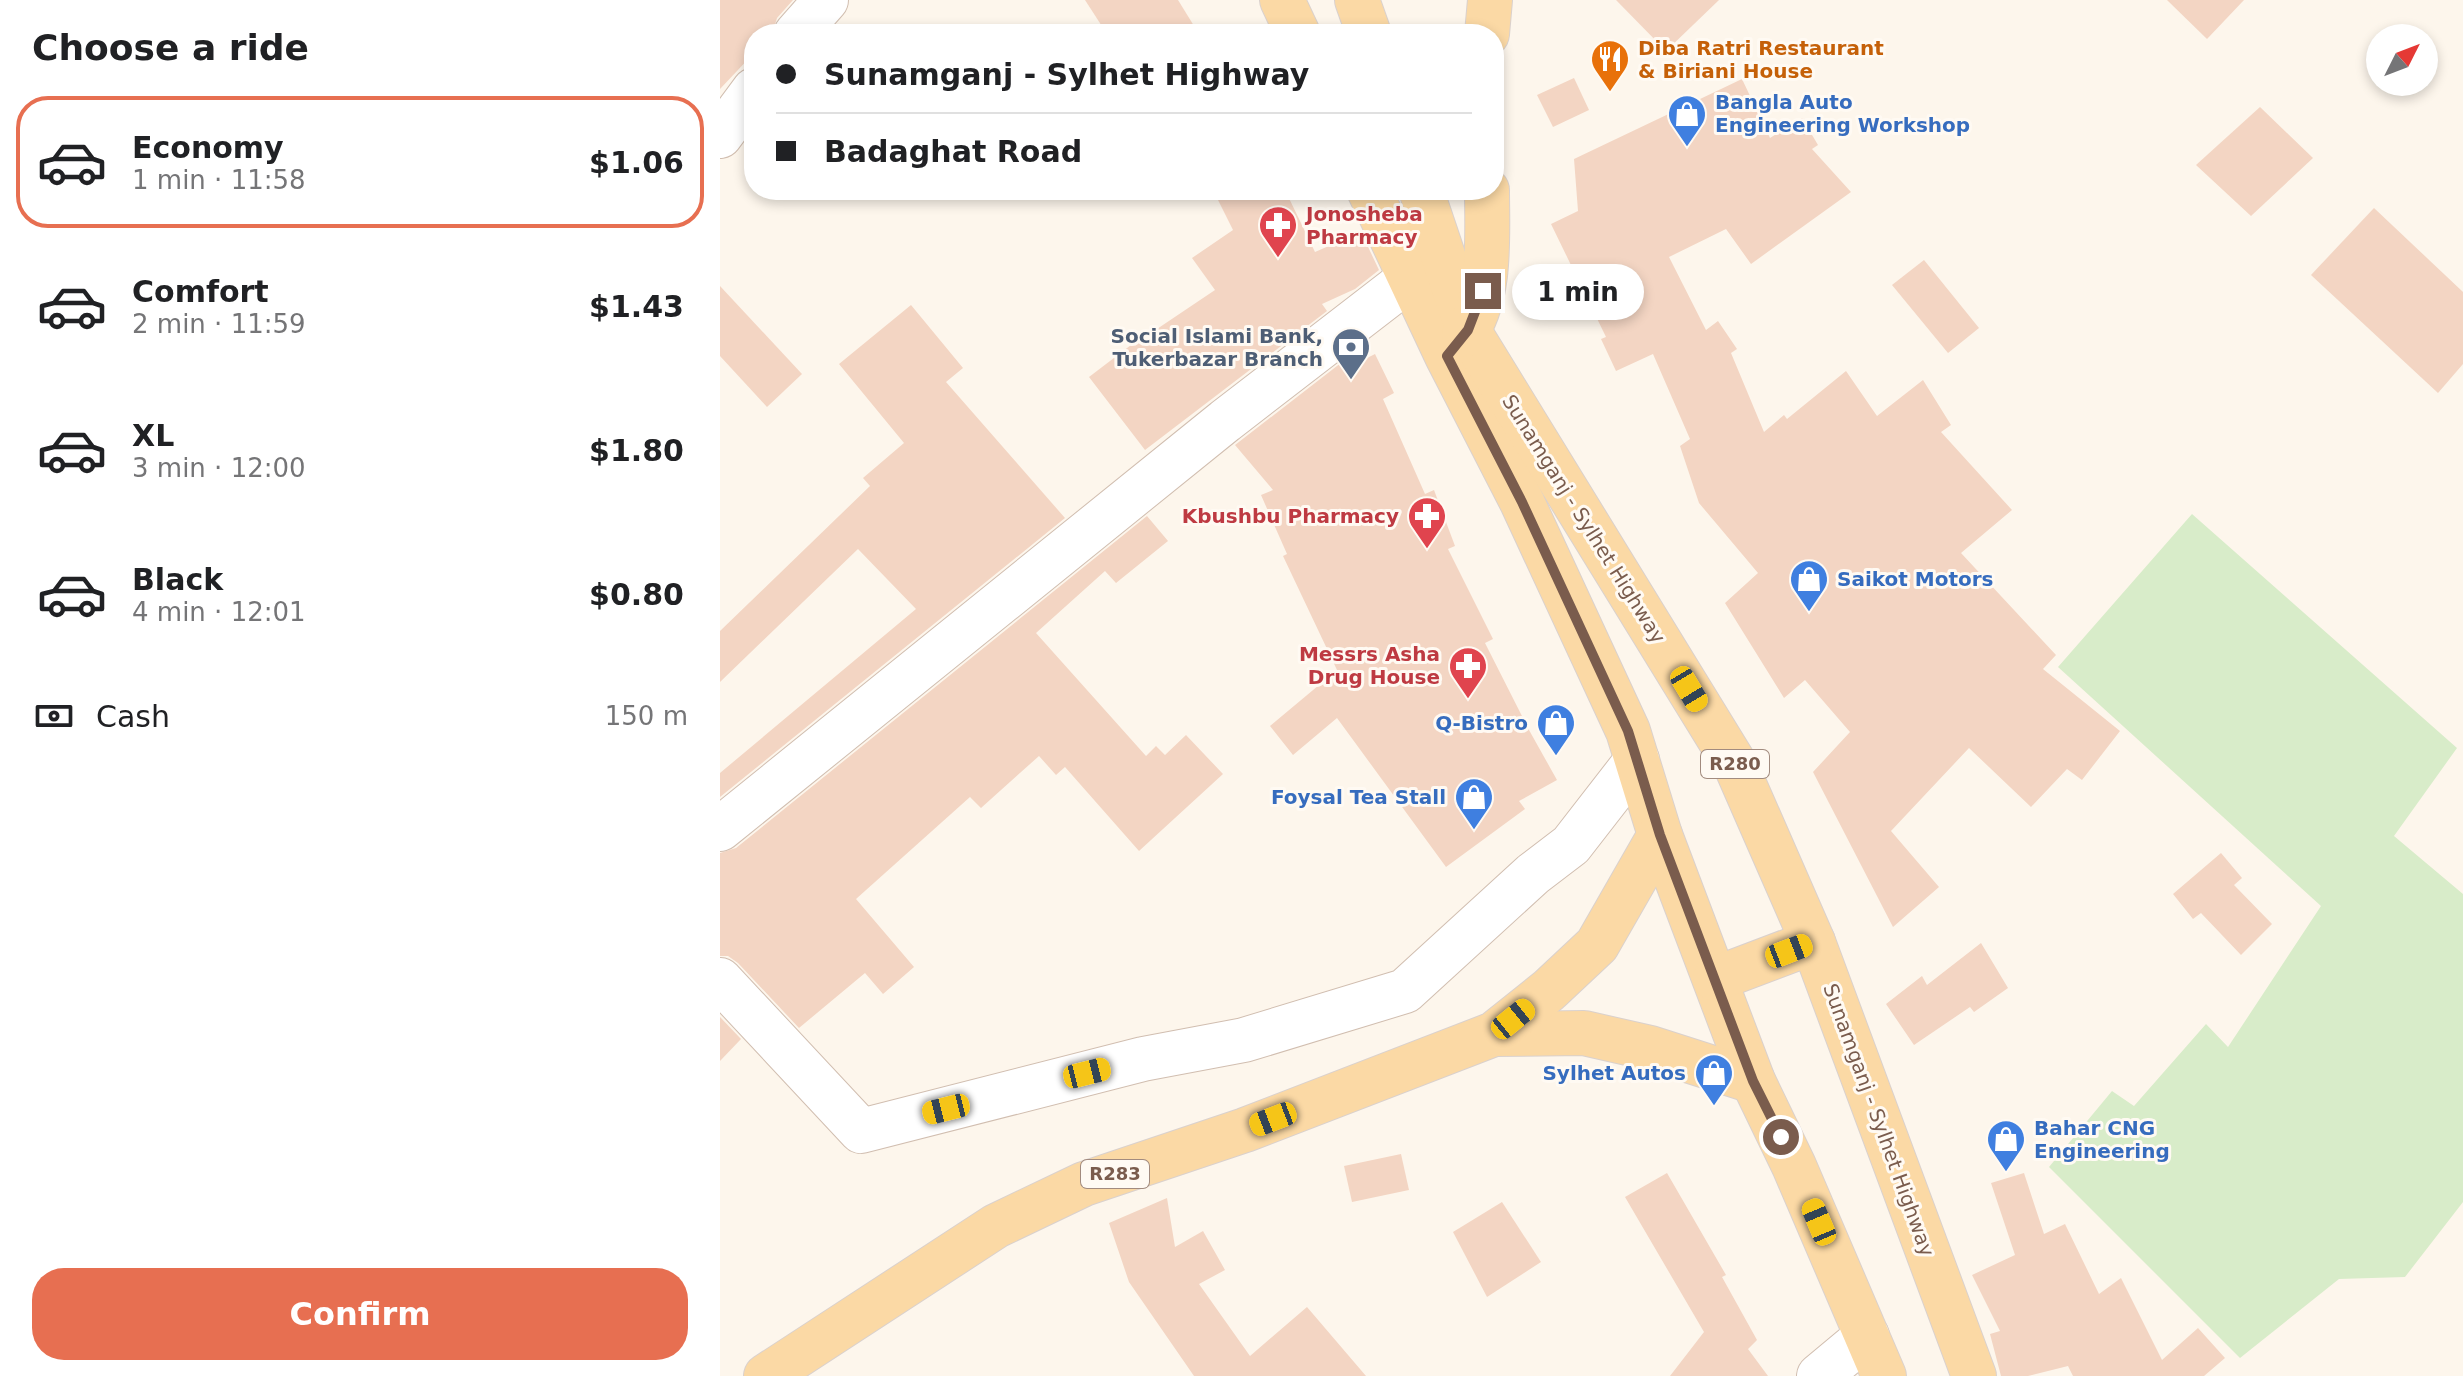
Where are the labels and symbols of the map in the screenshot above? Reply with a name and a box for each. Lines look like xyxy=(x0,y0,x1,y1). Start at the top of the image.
north arrow xyxy=(2366,24,2438,96)
place label: Diba Ratri Restaurant & Biriani House xyxy=(1638,36,1884,83)
restaurant icon: Diba Ratri Restaurant & Biriani House xyxy=(1589,38,1631,93)
place label: Bangla Auto Engineering Workshop xyxy=(1715,90,1970,137)
shop icon: Bangla Auto Engineering Workshop xyxy=(1666,93,1708,148)
place label: Jonosheba Pharmacy xyxy=(1304,202,1423,249)
pharmacy icon: Jonosheba Pharmacy xyxy=(1257,204,1299,259)
callout: 1 min xyxy=(1511,263,1643,319)
route end xyxy=(1465,273,1501,309)
place label: Social Islami Bank, Tukerbazar Branch xyxy=(1111,324,1323,371)
bank icon: Social Islami Bank, Tukerbazar Branch xyxy=(1330,326,1372,381)
street label: Sunamganj - Sylhet Highway xyxy=(1497,390,1671,648)
pharmacy icon: Kbushbu Pharmacy xyxy=(1406,495,1448,550)
place label: Kbushbu Pharmacy xyxy=(1182,504,1399,528)
shop icon: Saikot Motors xyxy=(1788,558,1830,613)
place label: Saikot Motors xyxy=(1837,567,1994,591)
place label: Messrs Asha Drug House xyxy=(1299,642,1440,689)
pharmacy icon: Messrs Asha Drug House xyxy=(1447,645,1489,700)
car xyxy=(1666,662,1712,716)
shop icon: Q-Bistro xyxy=(1535,702,1577,757)
place label: Q-Bistro xyxy=(1435,711,1528,735)
road number: R280 xyxy=(1701,750,1769,778)
shop icon: Foysal Tea Stall xyxy=(1453,776,1495,831)
place label: Foysal Tea Stall xyxy=(1271,785,1446,809)
car xyxy=(1762,931,1816,971)
street label: Sunamganj - Sylhet Highway xyxy=(1818,980,1940,1260)
car xyxy=(1487,995,1539,1043)
shop icon: Sylhet Autos xyxy=(1693,1052,1735,1107)
car xyxy=(1061,1056,1113,1090)
place label: Sylhet Autos xyxy=(1542,1061,1686,1085)
car xyxy=(920,1092,972,1126)
car xyxy=(1246,1099,1300,1139)
place label: Bahar CNG Engineering xyxy=(2034,1116,2170,1163)
shop icon: Bahar CNG Engineering xyxy=(1985,1118,2027,1173)
route start xyxy=(1763,1119,1799,1155)
road number: R283 xyxy=(1081,1160,1149,1188)
car xyxy=(1799,1195,1839,1249)

